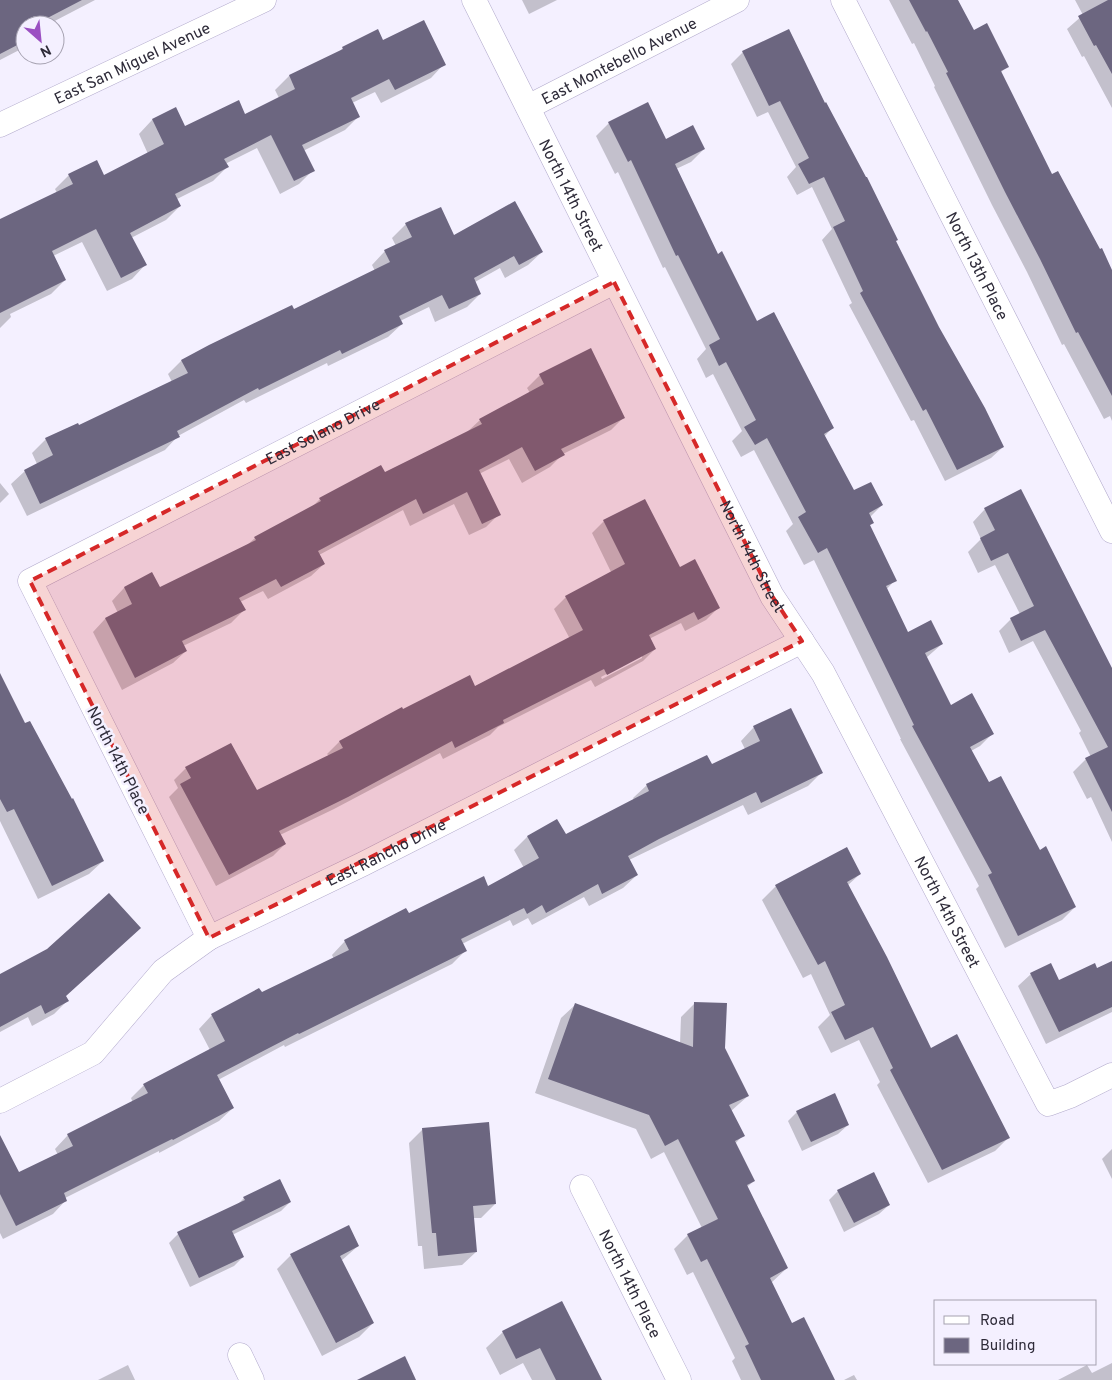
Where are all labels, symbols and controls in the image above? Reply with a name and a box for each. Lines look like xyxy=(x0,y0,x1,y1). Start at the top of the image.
street label: East Montebello Avenue xyxy=(539,14,701,110)
north arrow xyxy=(15,15,65,65)
street label: East San Miguel Avenue xyxy=(51,19,214,110)
text: N xyxy=(37,40,54,60)
street label: North 14th Street xyxy=(533,136,606,256)
street label: North 13th Place xyxy=(940,209,1012,324)
street label: East Solano Drive xyxy=(263,395,384,471)
street label: North 14th Street xyxy=(714,498,788,617)
street label: North 14th Place xyxy=(81,703,153,818)
street label: East Rancho Drive xyxy=(324,815,450,892)
street label: North 14th Street xyxy=(908,853,983,972)
street label: North 14th Place xyxy=(593,1227,664,1342)
legend xyxy=(934,1300,1097,1365)
text: Road xyxy=(980,1312,1015,1331)
text: Building xyxy=(980,1337,1035,1356)

